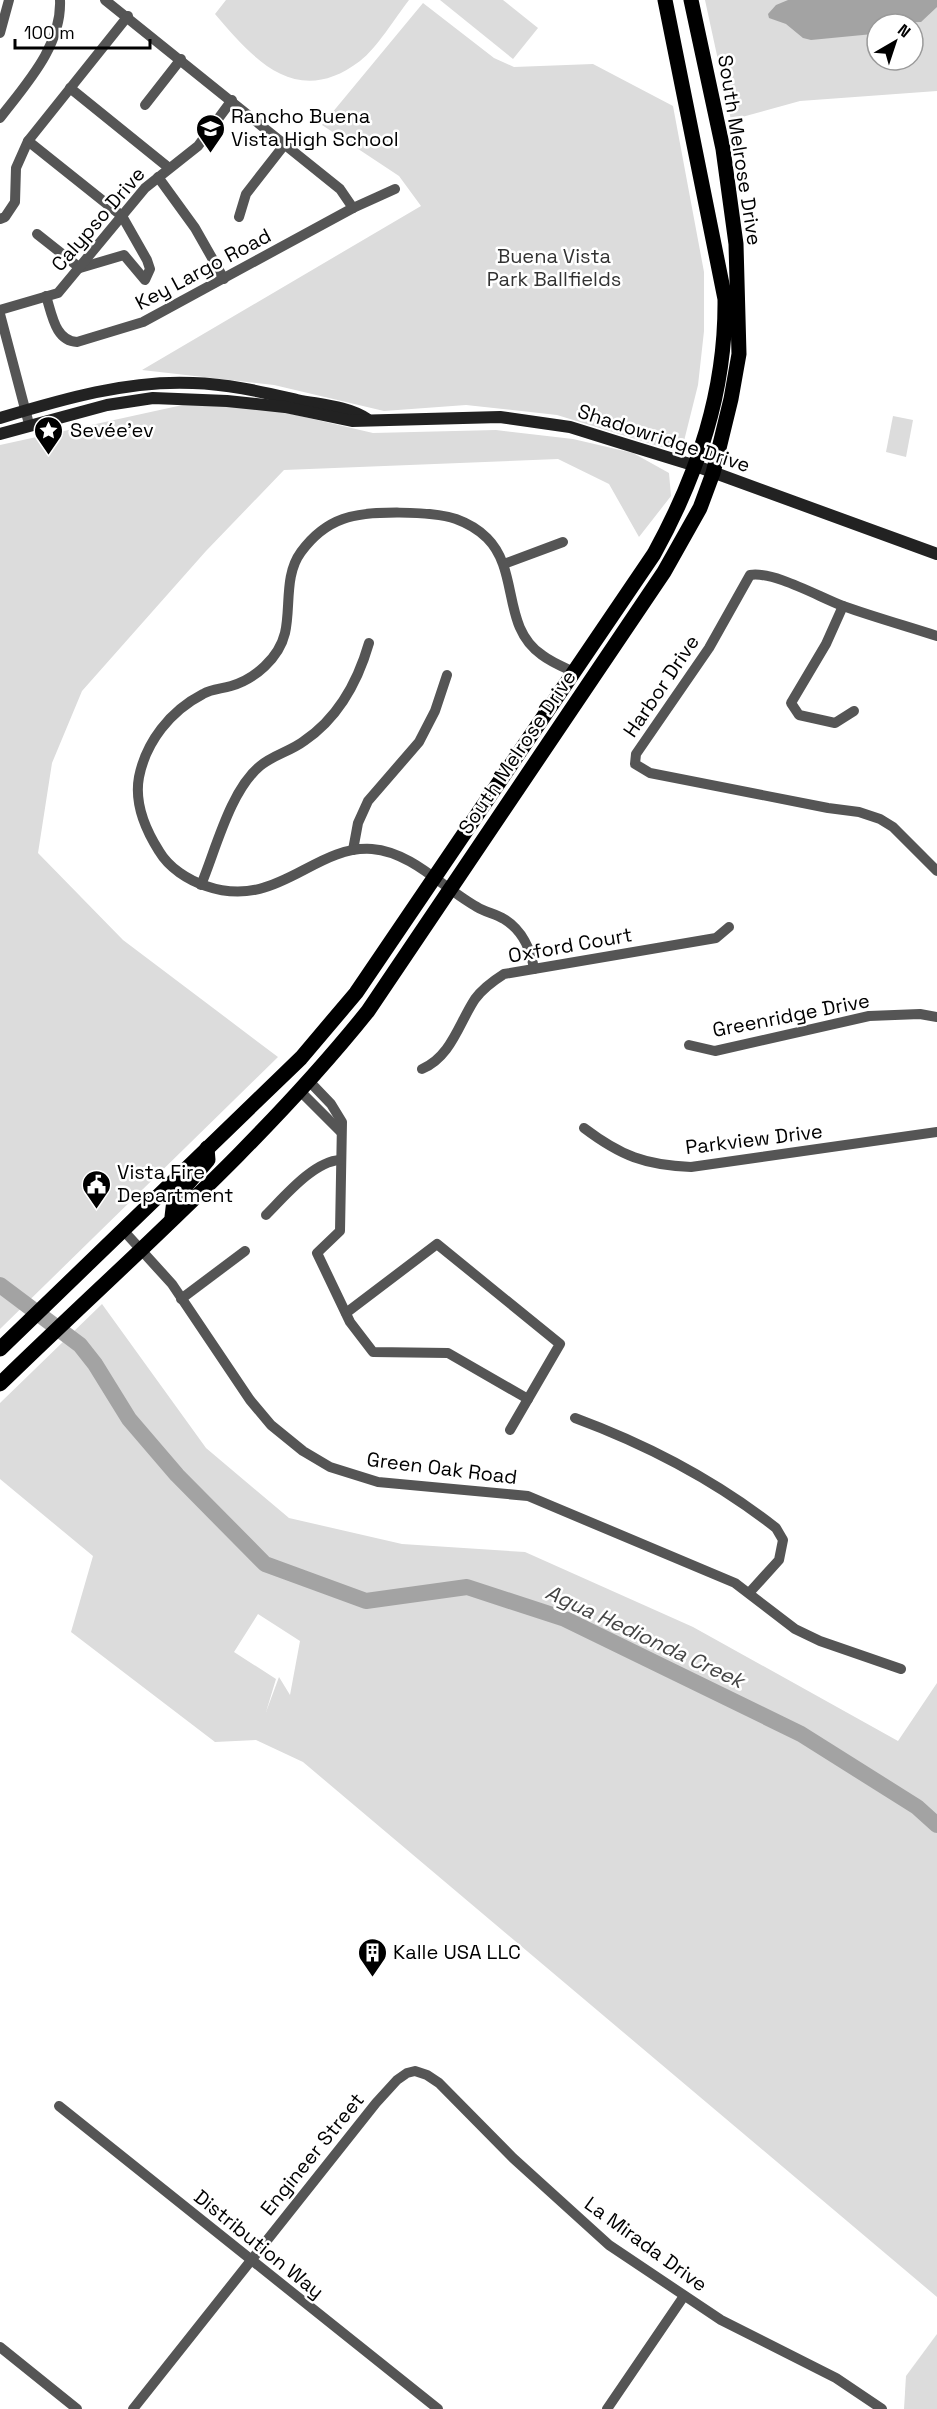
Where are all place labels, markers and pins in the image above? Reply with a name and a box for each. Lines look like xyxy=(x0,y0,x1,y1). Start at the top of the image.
place label: Rancho Buena Vista High School xyxy=(231,103,399,152)
school or university icon: Rancho Buena Vista High School xyxy=(194,112,226,154)
place icon: Sevée'ev xyxy=(33,414,65,456)
place label: Sevée'ev xyxy=(70,417,154,443)
place label: Vista Fire Department xyxy=(117,1159,233,1208)
public building icon: Vista Fire Department xyxy=(80,1168,112,1210)
building icon: Kalle USA LLC xyxy=(356,1936,388,1978)
place label: Kalle USA LLC xyxy=(393,1939,521,1965)

